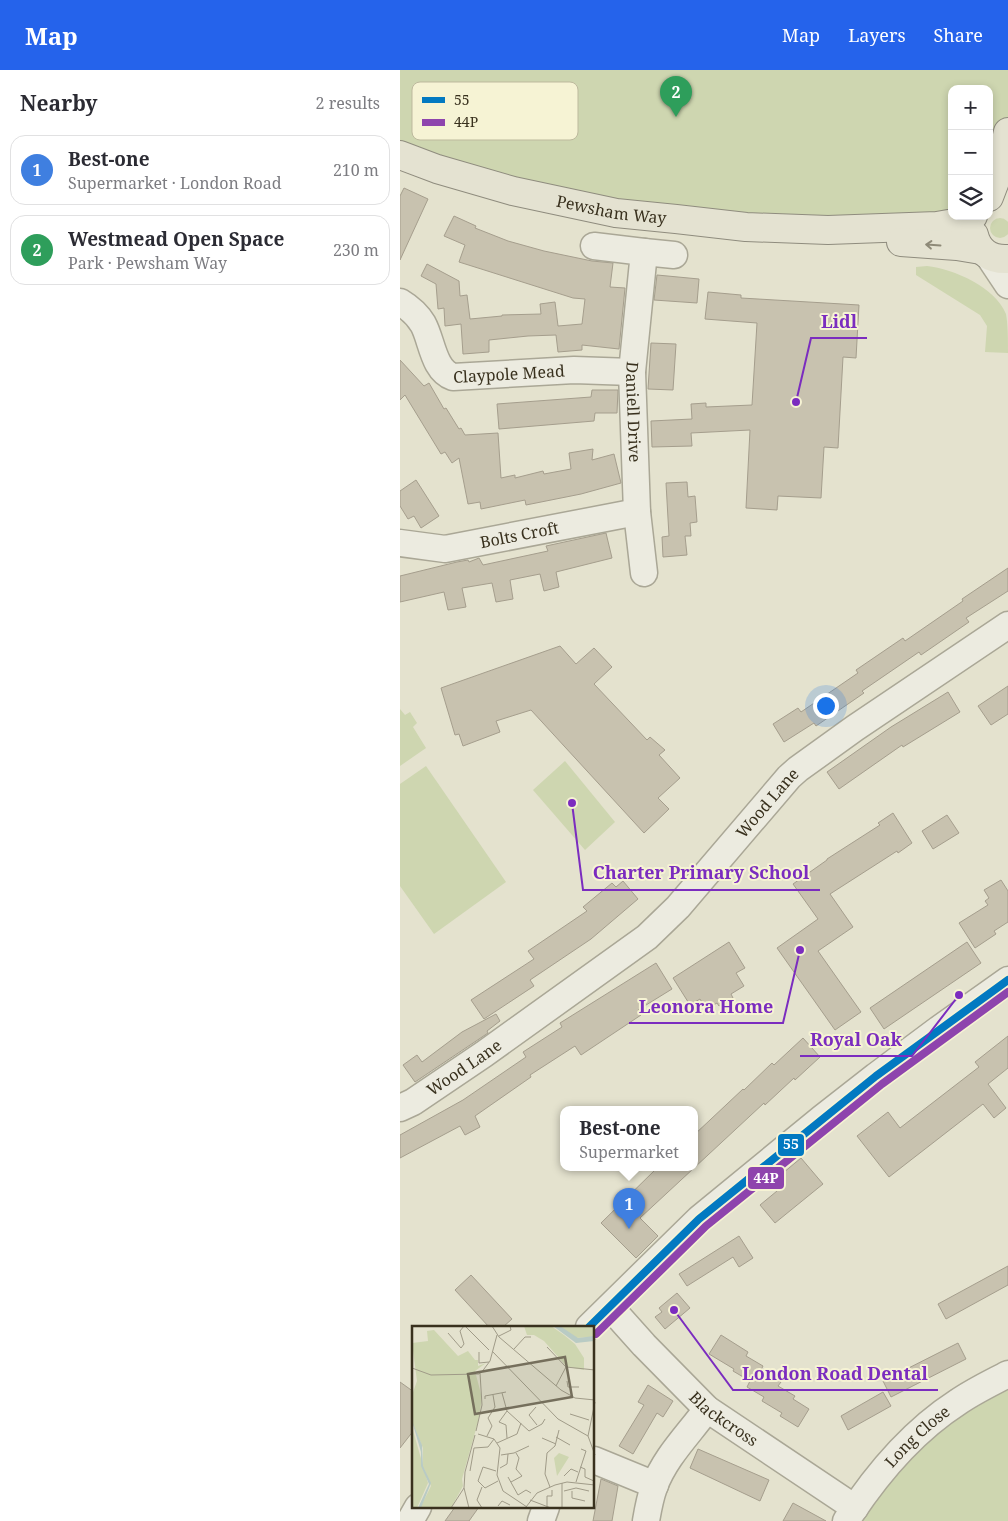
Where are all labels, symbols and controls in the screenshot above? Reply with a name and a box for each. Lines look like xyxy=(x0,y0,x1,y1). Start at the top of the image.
text: Map xyxy=(25,19,78,52)
text: Map xyxy=(782,23,820,47)
text: Layers xyxy=(848,23,906,47)
text: Share xyxy=(934,23,983,47)
pin: 2 xyxy=(660,76,692,117)
legend xyxy=(412,82,578,140)
map controls xyxy=(948,85,993,220)
button: + xyxy=(948,85,993,130)
text: Nearby xyxy=(20,89,98,117)
text: 55 xyxy=(454,90,470,109)
text: 2 results xyxy=(316,92,380,114)
text: 44P xyxy=(454,112,478,131)
button: − xyxy=(948,130,993,175)
text: Best-one xyxy=(68,146,150,172)
text: 1 xyxy=(32,159,42,181)
text: 210 m xyxy=(333,159,379,181)
text: Supermarket · London Road xyxy=(68,172,282,194)
button: layers xyxy=(948,175,993,220)
street label: Pewsham Way xyxy=(554,190,668,229)
text: Westmead Open Space xyxy=(68,226,284,252)
text: 2 xyxy=(32,239,42,261)
text: 230 m xyxy=(333,239,379,261)
one-way arrow xyxy=(925,240,941,249)
text: Park · Pewsham Way xyxy=(68,252,227,274)
callout: Lidl xyxy=(811,305,867,338)
text: Lidl xyxy=(821,309,858,333)
street label: Claypole Mead xyxy=(453,360,566,388)
street label: Daniell Drive xyxy=(621,361,646,463)
street label: Bolts Croft xyxy=(478,516,561,553)
your location xyxy=(813,693,839,719)
street label: Wood Lane xyxy=(731,763,803,843)
callout: Charter Primary School xyxy=(583,857,820,890)
text: Charter Primary School xyxy=(593,860,810,884)
callout: Leonora Home xyxy=(629,990,783,1023)
text: Leonora Home xyxy=(639,994,773,1018)
callout: Royal Oak xyxy=(800,1023,912,1056)
text: Royal Oak xyxy=(810,1027,903,1051)
street label: Wood Lane xyxy=(422,1034,506,1101)
popup xyxy=(560,1106,698,1171)
text: Best-one xyxy=(579,1115,661,1141)
line badge: 55 xyxy=(777,1133,805,1157)
text: 55 xyxy=(783,1134,799,1153)
text: Supermarket xyxy=(579,1141,679,1163)
line badge: 44P xyxy=(747,1166,785,1190)
text: 44P xyxy=(754,1168,778,1187)
pin: 1 xyxy=(613,1188,645,1229)
inset map xyxy=(412,1326,595,1508)
callout: London Road Dental xyxy=(733,1357,938,1390)
text: London Road Dental xyxy=(742,1361,929,1385)
street label: Blackcross xyxy=(684,1386,763,1451)
street label: Long Close xyxy=(879,1400,954,1472)

